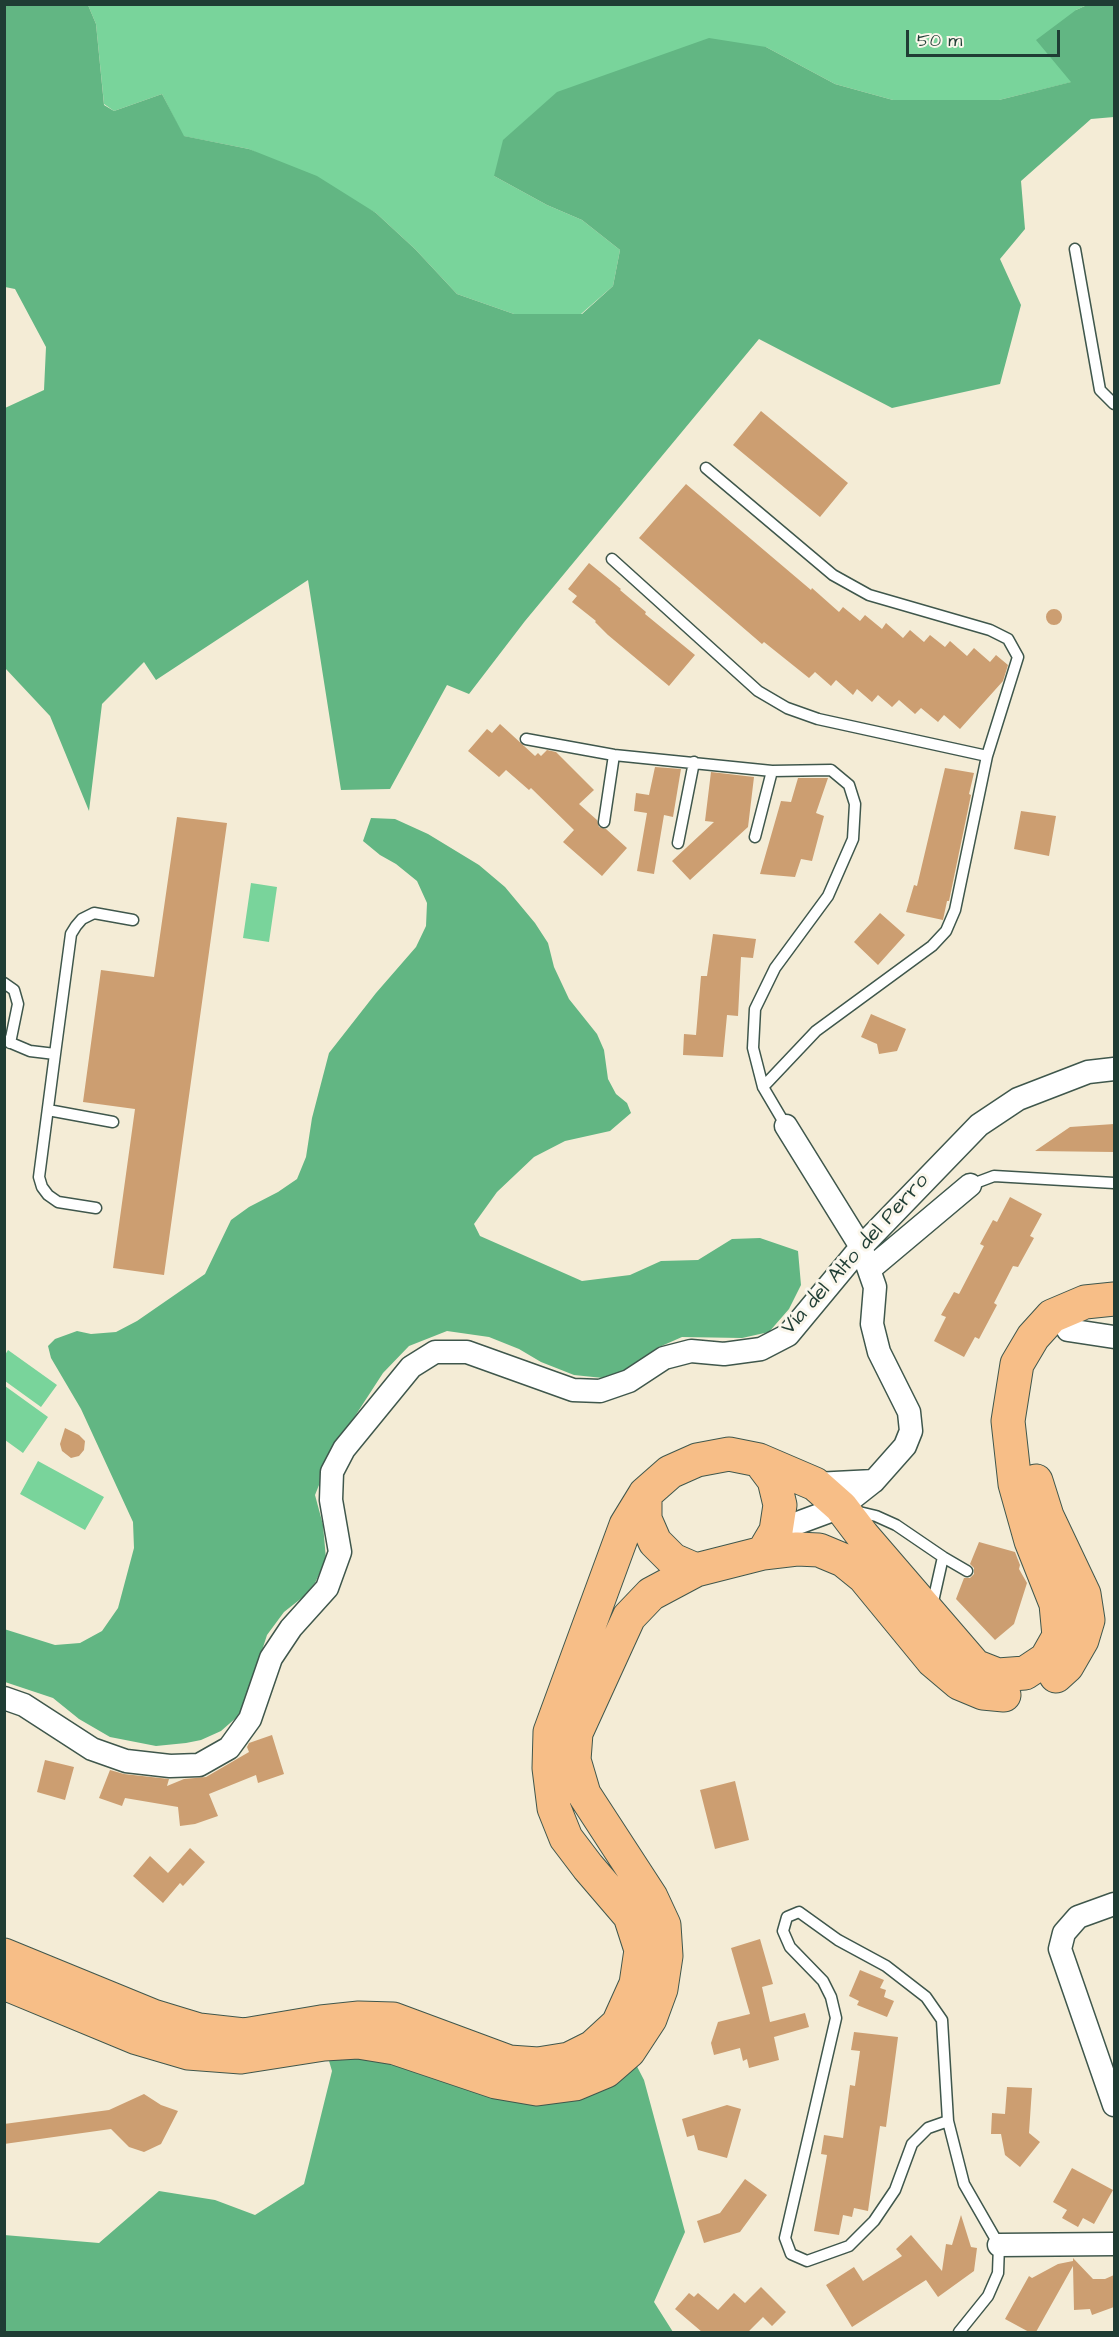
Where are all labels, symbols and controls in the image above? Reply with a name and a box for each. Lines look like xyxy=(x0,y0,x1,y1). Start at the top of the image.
scale bar xyxy=(909,18,1064,56)
text: 50 m xyxy=(917,28,962,53)
street label: Vía del Alto del Perro xyxy=(777,1169,935,1341)

